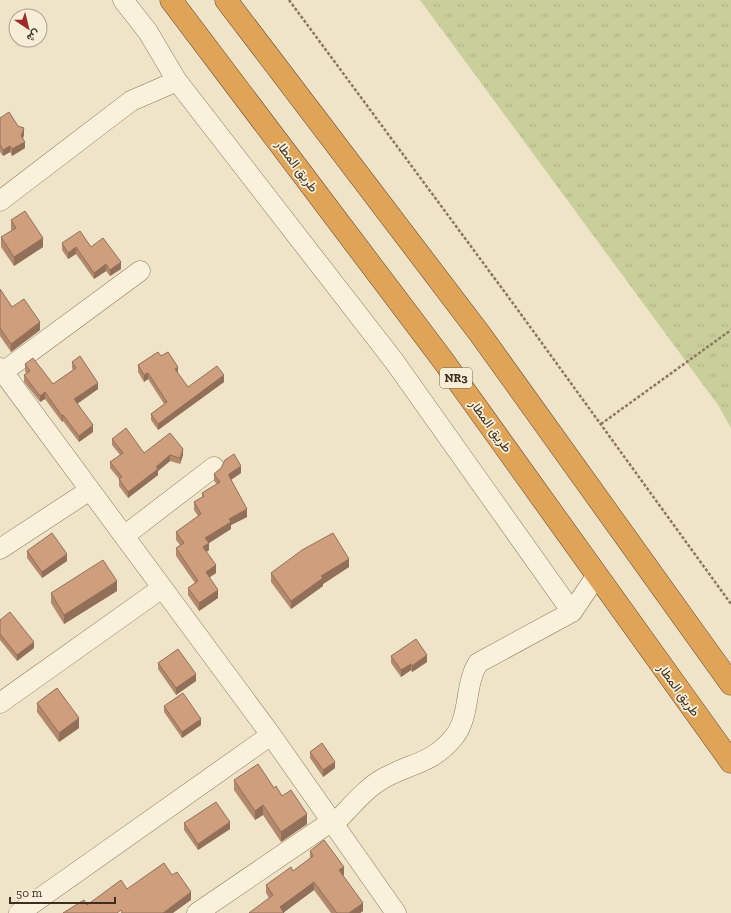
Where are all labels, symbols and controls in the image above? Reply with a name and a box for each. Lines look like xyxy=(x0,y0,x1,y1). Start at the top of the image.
north arrow xyxy=(8,8,48,48)
text: ش xyxy=(24,27,43,45)
street label: طريق المطار xyxy=(271,136,321,196)
road number: NR3 xyxy=(440,368,472,388)
street label: طريق المطار xyxy=(466,396,515,456)
street label: طريق المطار xyxy=(654,660,703,720)
scale bar xyxy=(10,879,115,905)
text: 50 m xyxy=(16,886,43,900)

